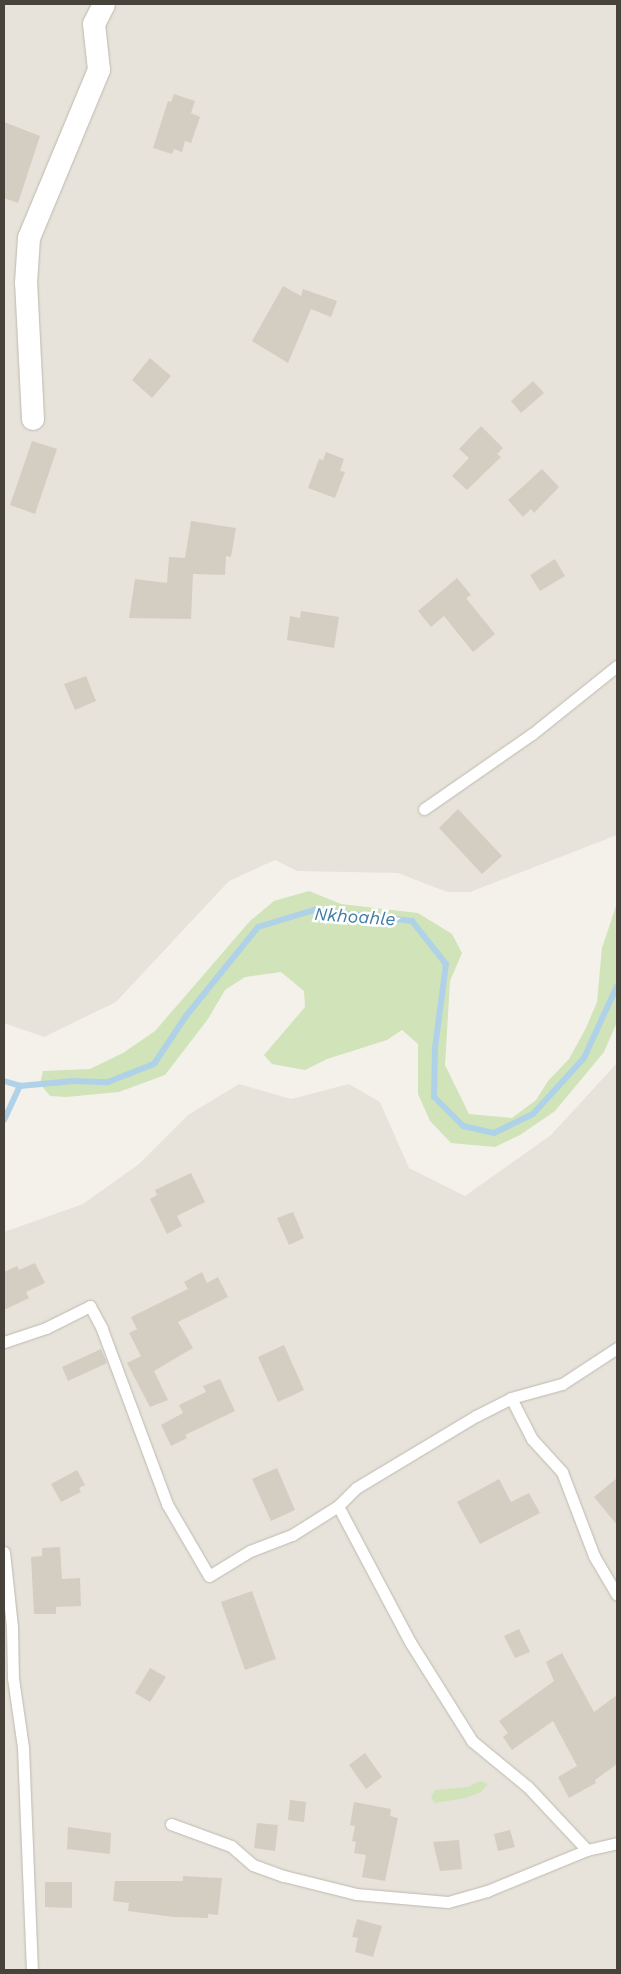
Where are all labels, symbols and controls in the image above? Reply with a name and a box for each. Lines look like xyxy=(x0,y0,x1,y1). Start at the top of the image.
water label: Nkhoahle xyxy=(314,903,396,931)

